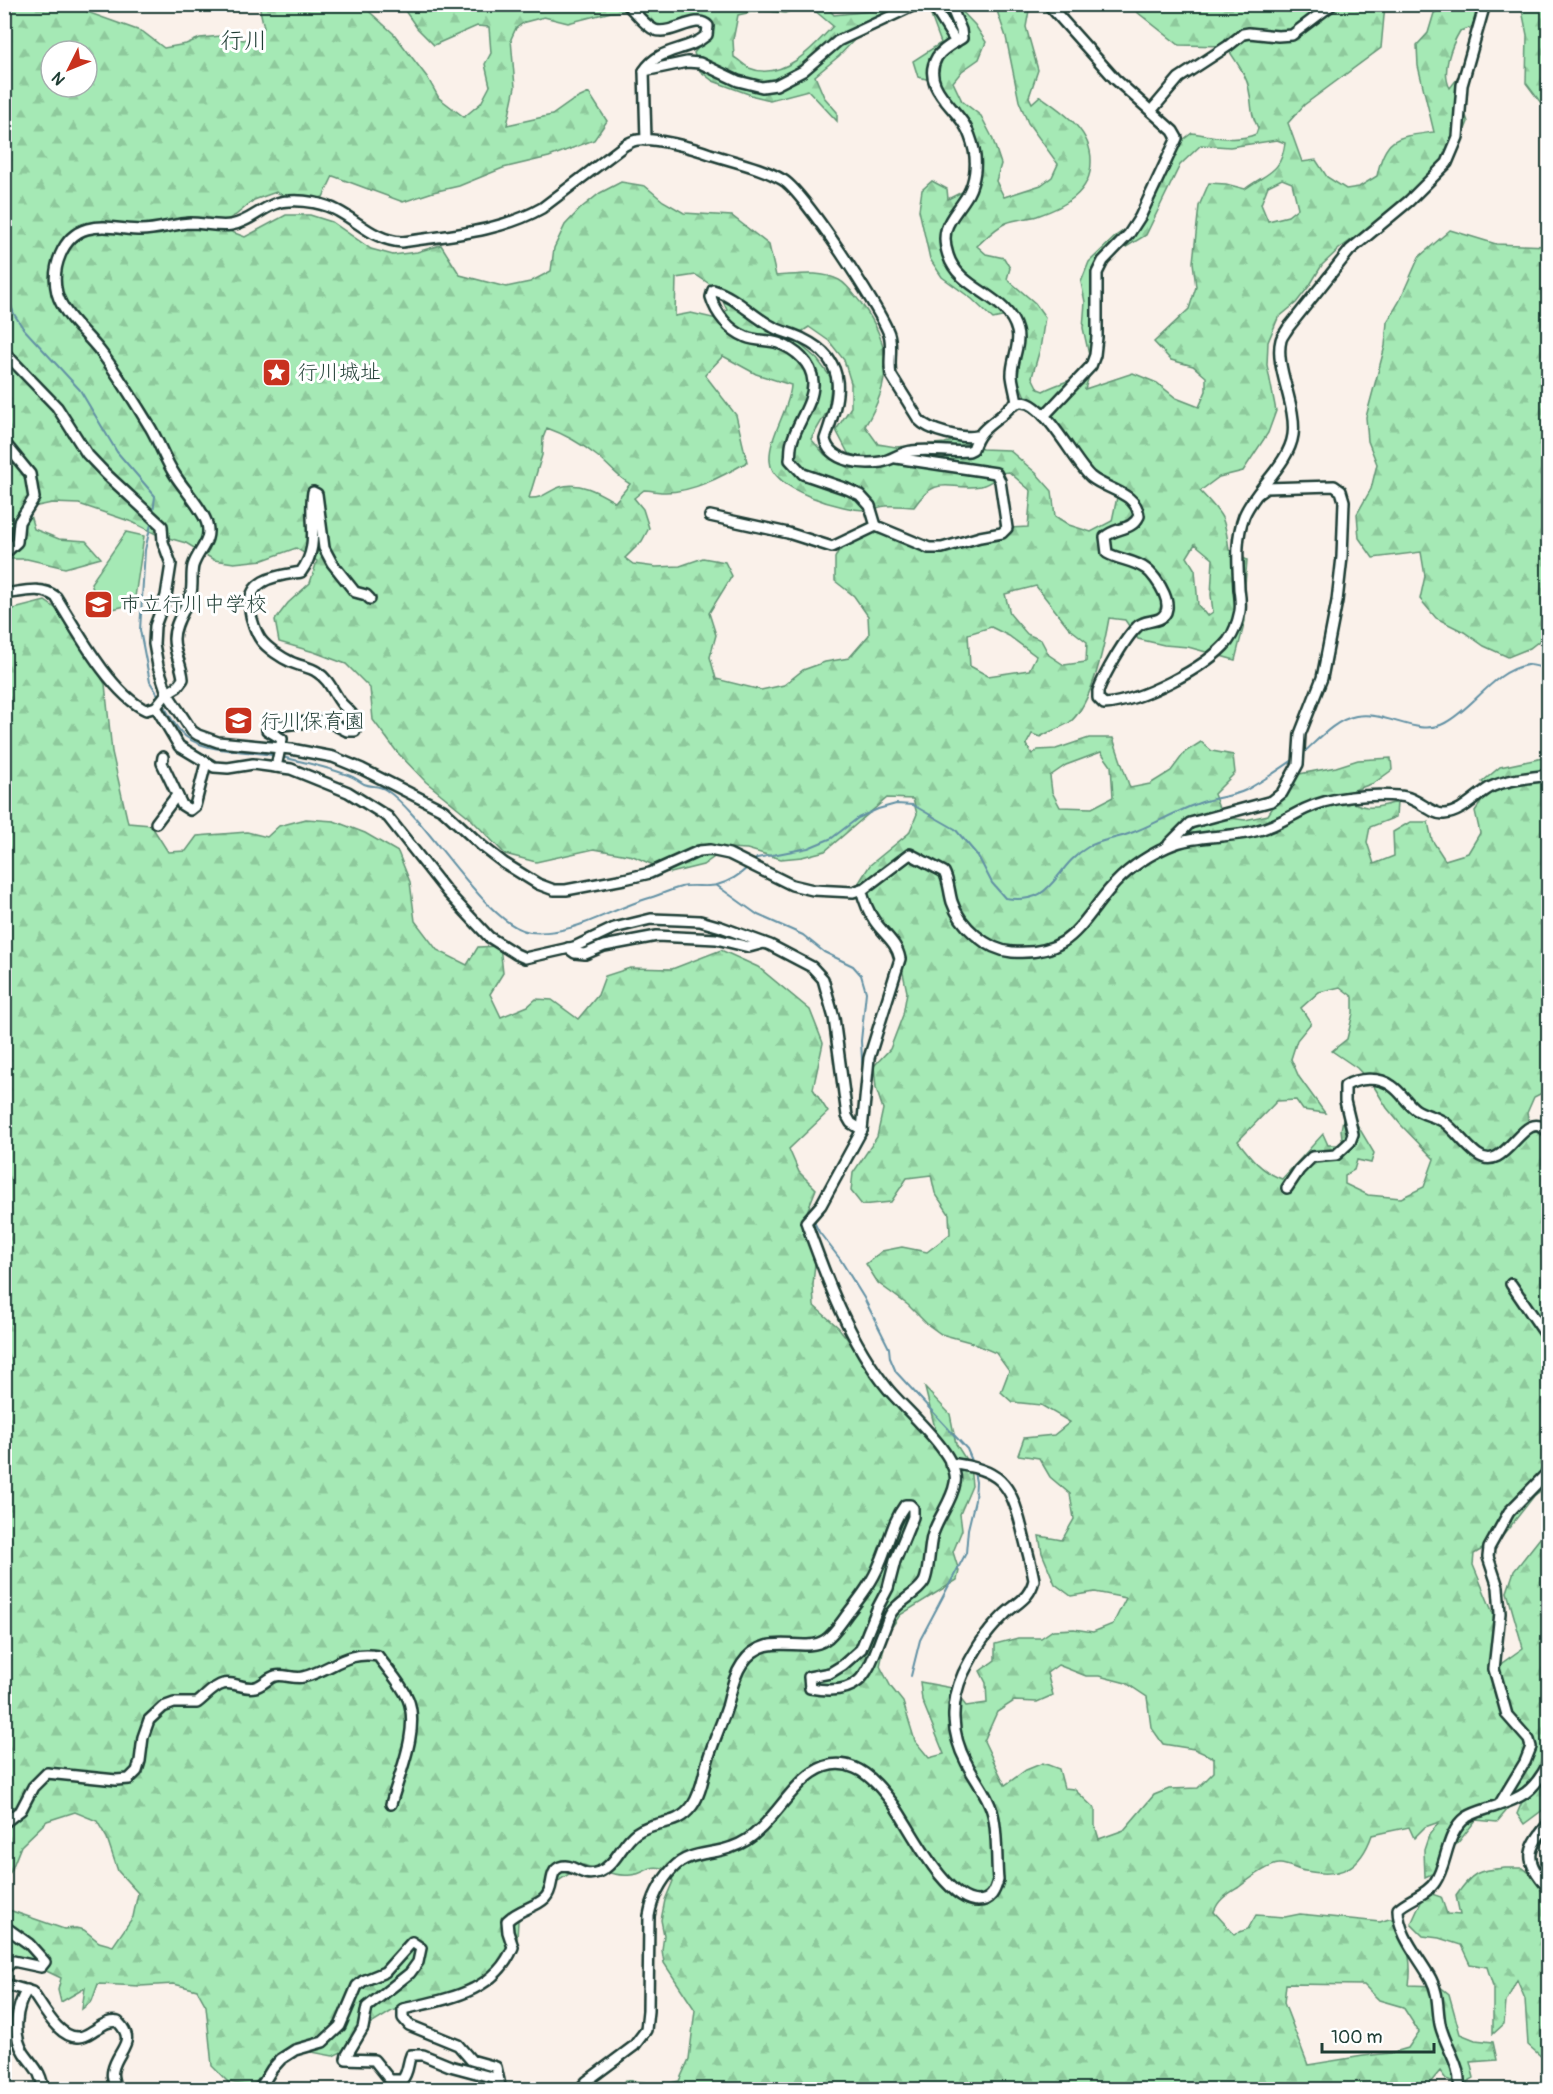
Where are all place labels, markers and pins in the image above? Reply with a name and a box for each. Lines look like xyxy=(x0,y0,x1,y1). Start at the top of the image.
place icon: 行川城址 xyxy=(260,356,292,388)
place label: 行川城址 xyxy=(297,359,381,386)
school or university icon: 市立行川中学校 xyxy=(83,588,115,620)
place label: 市立行川中学校 xyxy=(120,591,267,618)
school or university icon: 行川保育園 xyxy=(223,705,255,737)
place label: 行川保育園 xyxy=(260,708,365,735)

